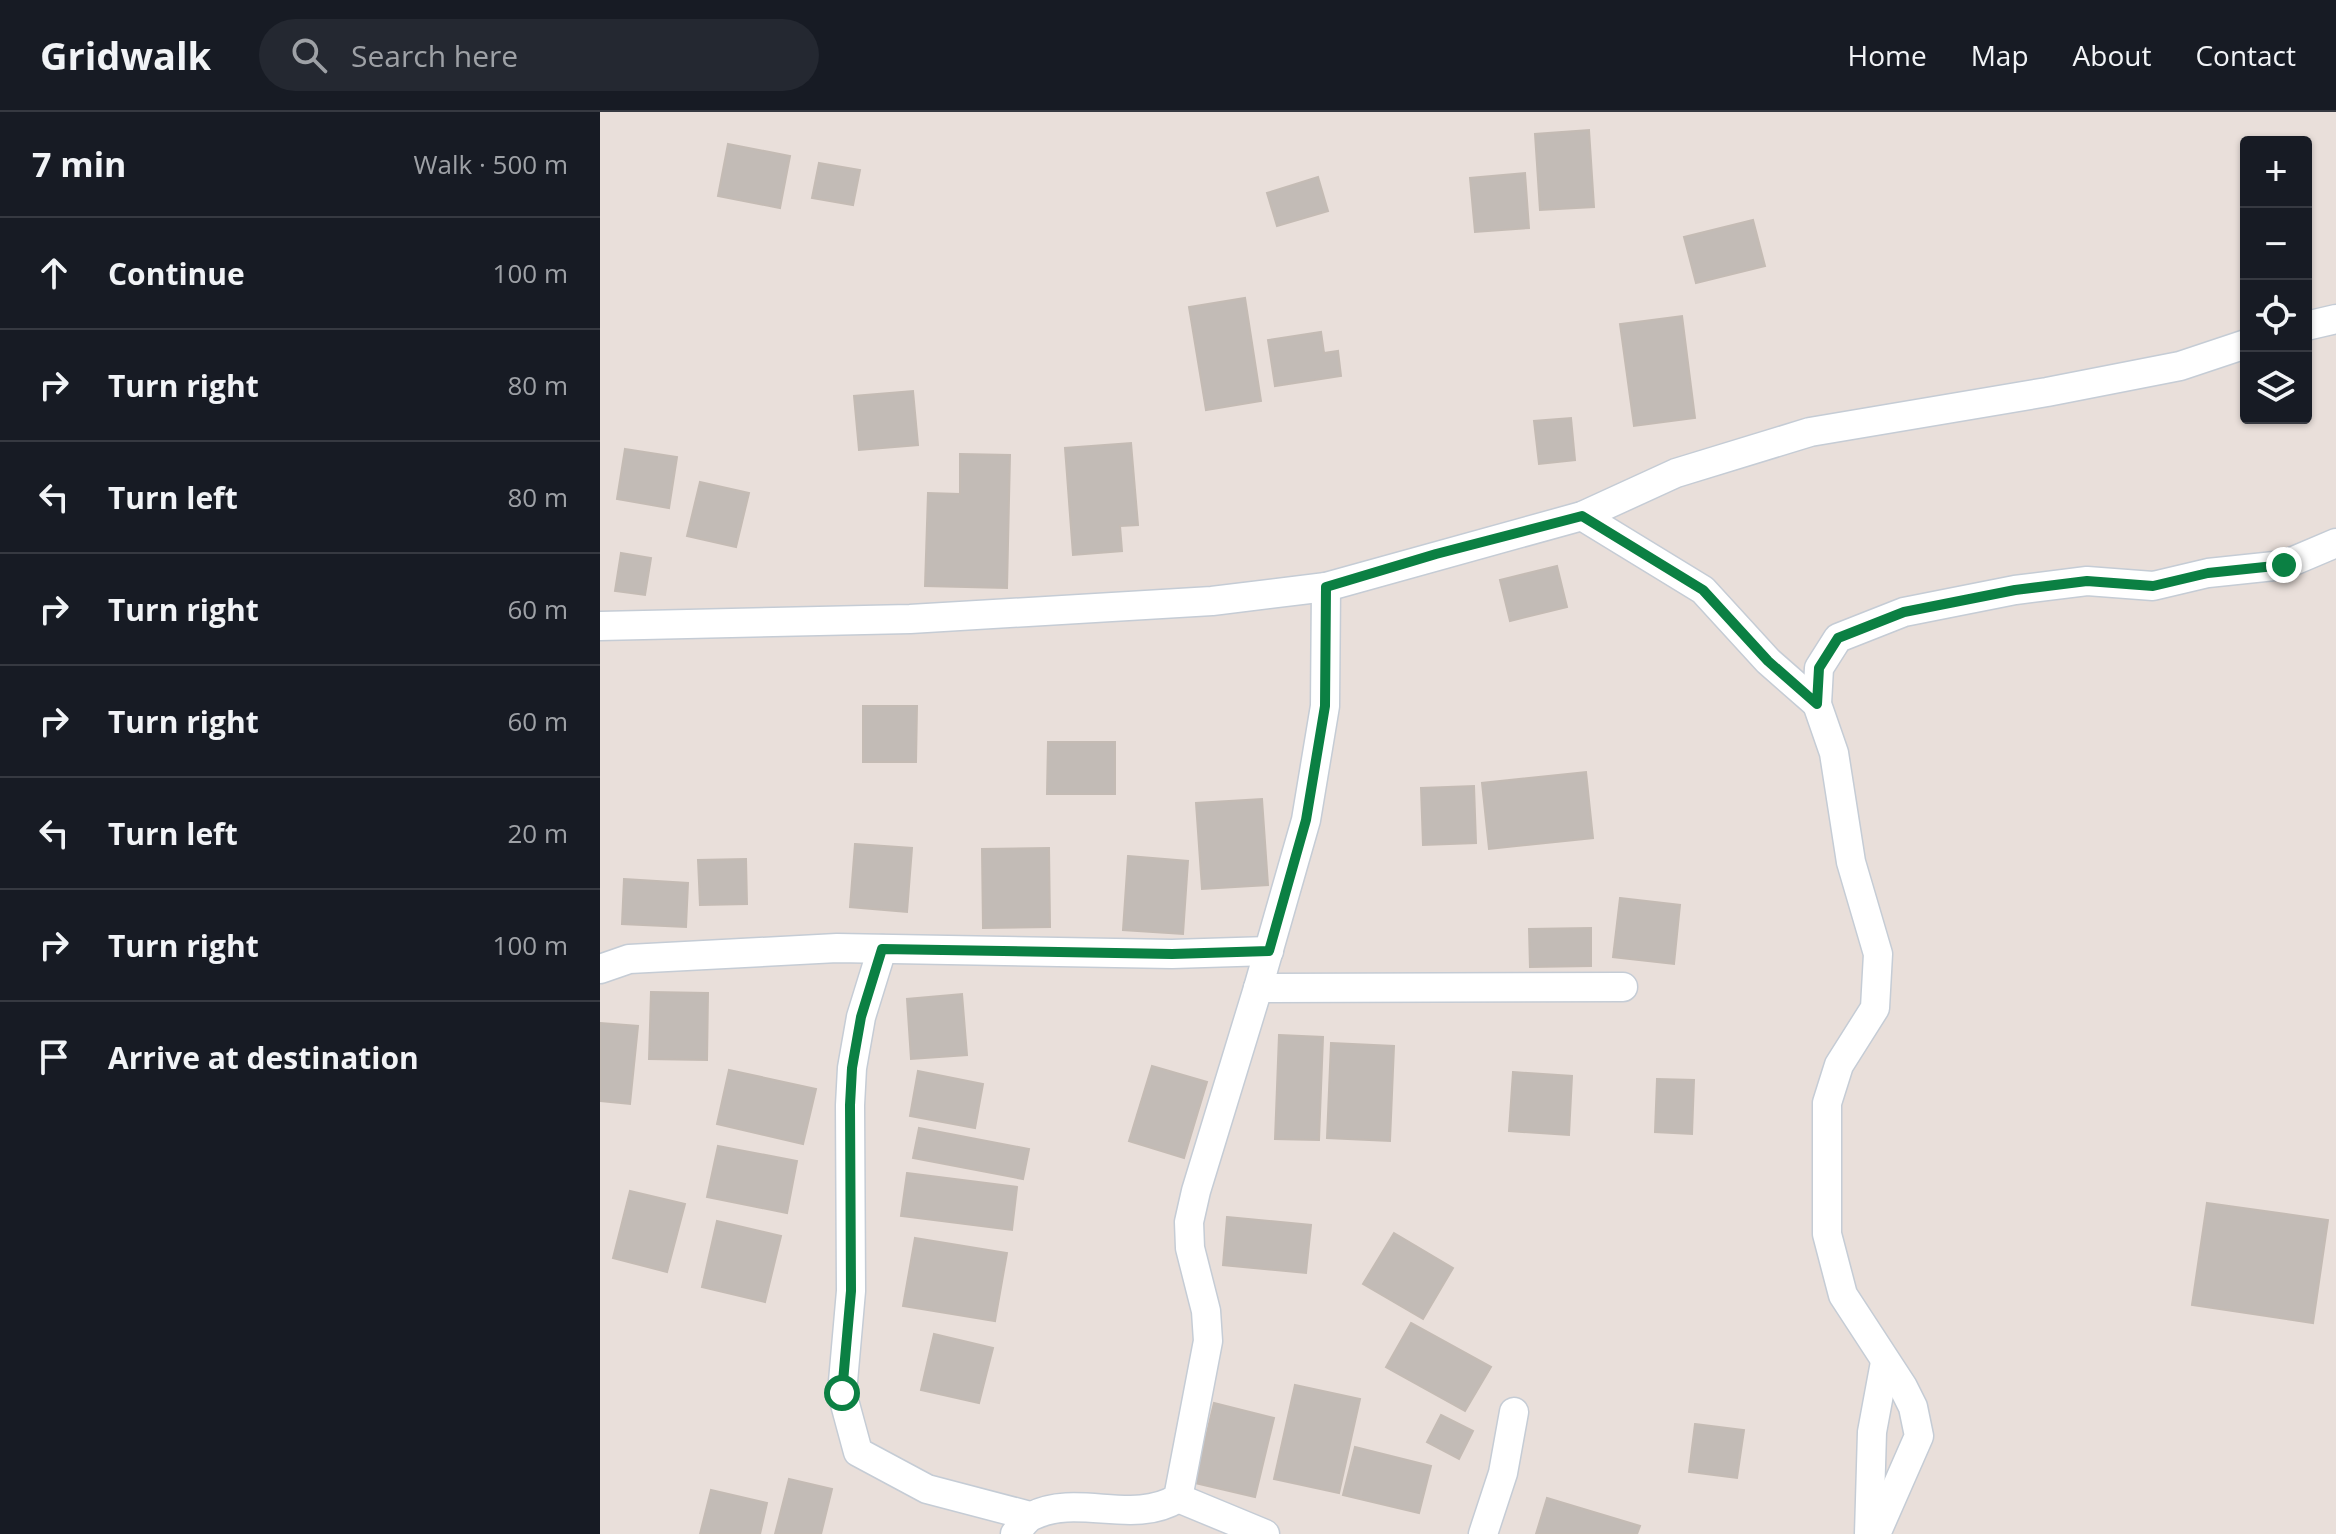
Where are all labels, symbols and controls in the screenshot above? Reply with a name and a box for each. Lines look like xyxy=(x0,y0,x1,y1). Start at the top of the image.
search box xyxy=(259,19,819,91)
text: Gridwalk xyxy=(40,29,211,81)
icon: search xyxy=(287,33,331,77)
text: Search here xyxy=(351,35,518,76)
text: Home xyxy=(1848,36,1927,74)
text: Map xyxy=(1971,36,2029,74)
text: About xyxy=(2073,36,2151,74)
text: Contact xyxy=(2195,36,2296,74)
map controls xyxy=(2240,136,2312,424)
button: + xyxy=(2240,136,2312,208)
text: 7 min xyxy=(32,141,126,187)
text: Walk · 500 m xyxy=(414,146,568,182)
button: − xyxy=(2240,208,2312,280)
icon: ahead xyxy=(32,251,76,295)
text: Continue xyxy=(108,253,245,294)
text: 100 m xyxy=(493,255,568,291)
button: locate xyxy=(2240,280,2312,352)
button: layers xyxy=(2240,352,2312,424)
icon: right xyxy=(32,363,76,407)
text: Turn right xyxy=(108,365,259,406)
text: 80 m xyxy=(507,367,568,403)
icon: left xyxy=(32,475,76,519)
text: Turn left xyxy=(108,477,238,518)
text: 80 m xyxy=(507,479,568,515)
route end xyxy=(2266,547,2302,583)
icon: right xyxy=(32,587,76,631)
text: Turn right xyxy=(108,589,259,630)
text: 60 m xyxy=(507,591,568,627)
icon: right xyxy=(32,699,76,743)
text: Turn right xyxy=(108,701,259,742)
text: 60 m xyxy=(507,703,568,739)
icon: left xyxy=(32,811,76,855)
text: Turn left xyxy=(108,813,238,854)
text: 20 m xyxy=(507,815,568,851)
icon: right xyxy=(32,923,76,967)
text: Turn right xyxy=(108,925,259,966)
text: 100 m xyxy=(493,927,568,963)
icon: arrive xyxy=(32,1035,76,1079)
text: Arrive at destination xyxy=(108,1037,419,1078)
route start xyxy=(824,1375,860,1411)

